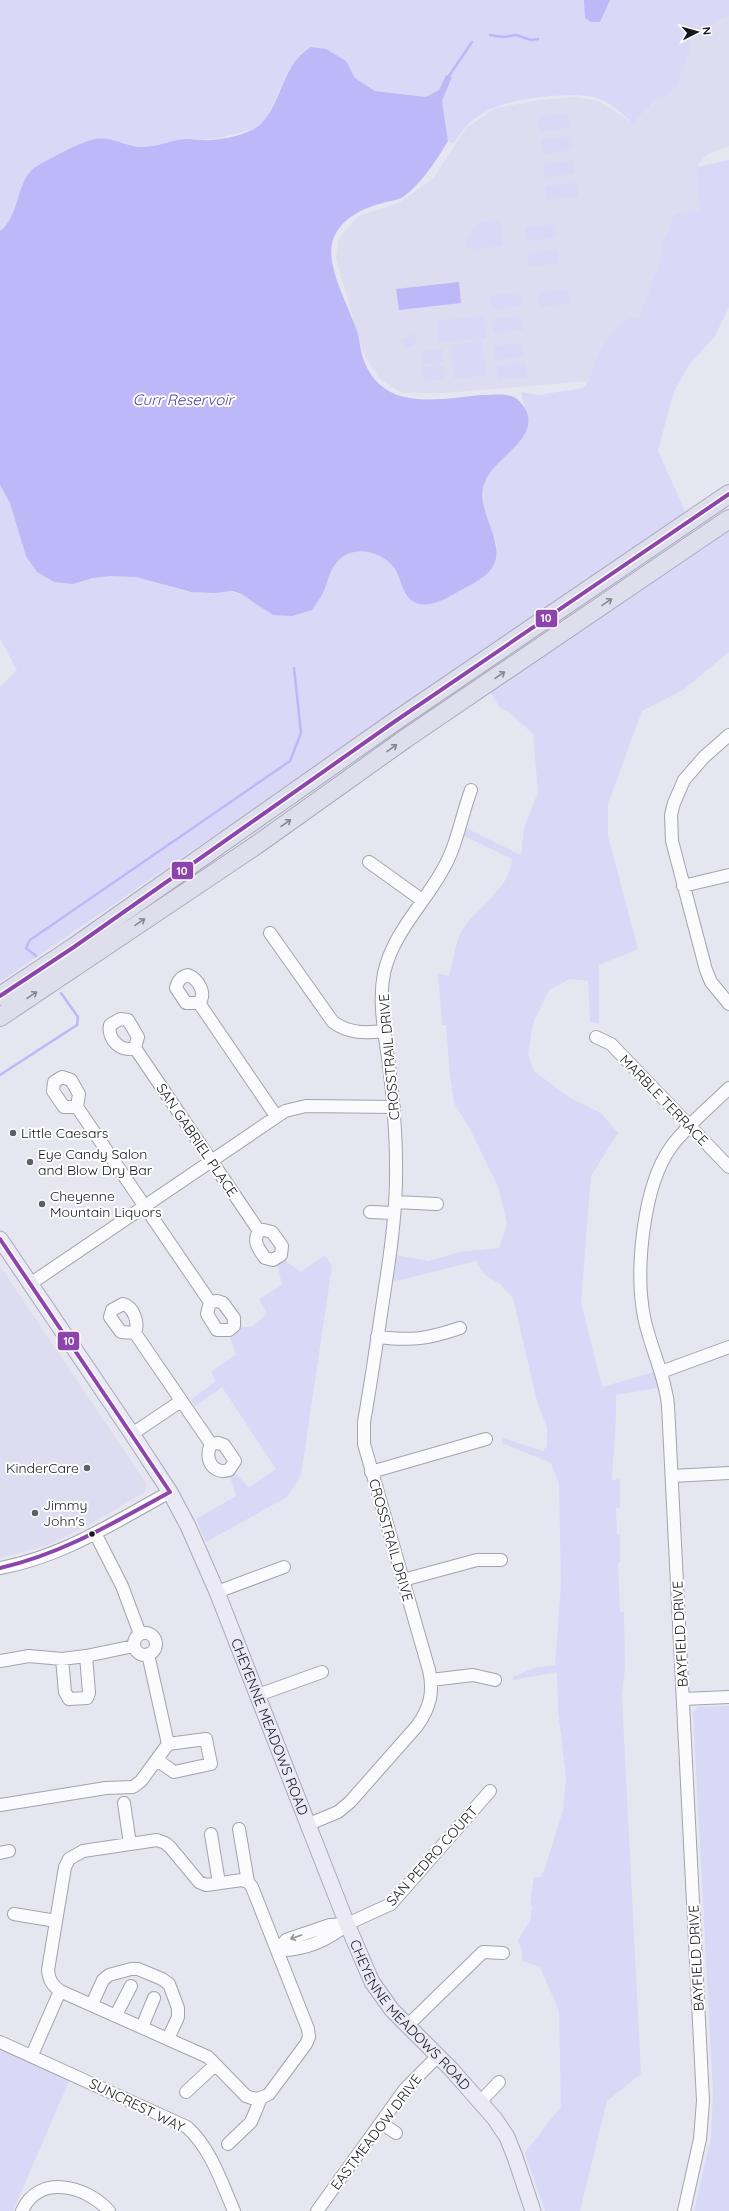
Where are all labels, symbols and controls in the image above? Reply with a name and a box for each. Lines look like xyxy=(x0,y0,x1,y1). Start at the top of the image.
north arrow xyxy=(677,12,717,52)
text: N xyxy=(700,26,714,36)
water label: Curr Reservoir xyxy=(133,390,235,409)
one-way arrow xyxy=(602,598,613,606)
line badge: 10 xyxy=(535,609,558,628)
text: 10 xyxy=(540,611,552,625)
one-way arrow xyxy=(494,671,505,679)
one-way arrow xyxy=(387,744,398,752)
one-way arrow xyxy=(281,819,292,827)
line badge: 10 xyxy=(171,861,194,880)
text: 10 xyxy=(176,864,188,878)
one-way arrow xyxy=(135,918,146,927)
one-way arrow xyxy=(27,991,38,999)
street label: CROSSTRAIL DRIVE xyxy=(375,993,403,1121)
street label: MARBLE TERRACE xyxy=(616,1051,712,1149)
street label: SAN GABRIEL PLACE xyxy=(152,1080,242,1200)
place label: Little Caesars xyxy=(21,1124,108,1142)
marker: Little Caesars xyxy=(8,1128,18,1138)
place label: Eye Candy Salon and Blow Dry Bar xyxy=(38,1145,153,1179)
marker: Eye Candy Salon and Blow Dry Bar xyxy=(25,1157,35,1167)
place label: Cheyenne Mountain Liquors xyxy=(50,1187,162,1221)
marker: Cheyenne Mountain Liquors xyxy=(37,1199,47,1209)
line badge: 10 xyxy=(57,1331,80,1351)
text: 10 xyxy=(63,1334,75,1348)
place label: KinderCare xyxy=(6,1459,79,1477)
marker: KinderCare xyxy=(82,1463,92,1473)
street label: CROSSTRAIL DRIVE xyxy=(365,1477,417,1603)
place label: Jimmy John's xyxy=(43,1496,87,1530)
marker: Jimmy John's xyxy=(30,1508,40,1518)
unlabelled marker xyxy=(87,1529,97,1539)
street label: BAYFIELD DRIVE xyxy=(668,1580,692,1688)
street label: CHEYENNE MEADOWS ROAD xyxy=(227,1636,313,1818)
street label: SAN PEDRO COURT xyxy=(382,1802,482,1910)
street label: BAYFIELD DRIVE xyxy=(684,1904,708,2012)
one-way arrow xyxy=(290,1934,303,1941)
street label: CHEYENNE MEADOWS ROAD xyxy=(346,1937,475,2094)
street label: EASTMEADOW DRIVE xyxy=(327,2071,425,2193)
street label: SUNCREST WAY xyxy=(86,2074,188,2136)

